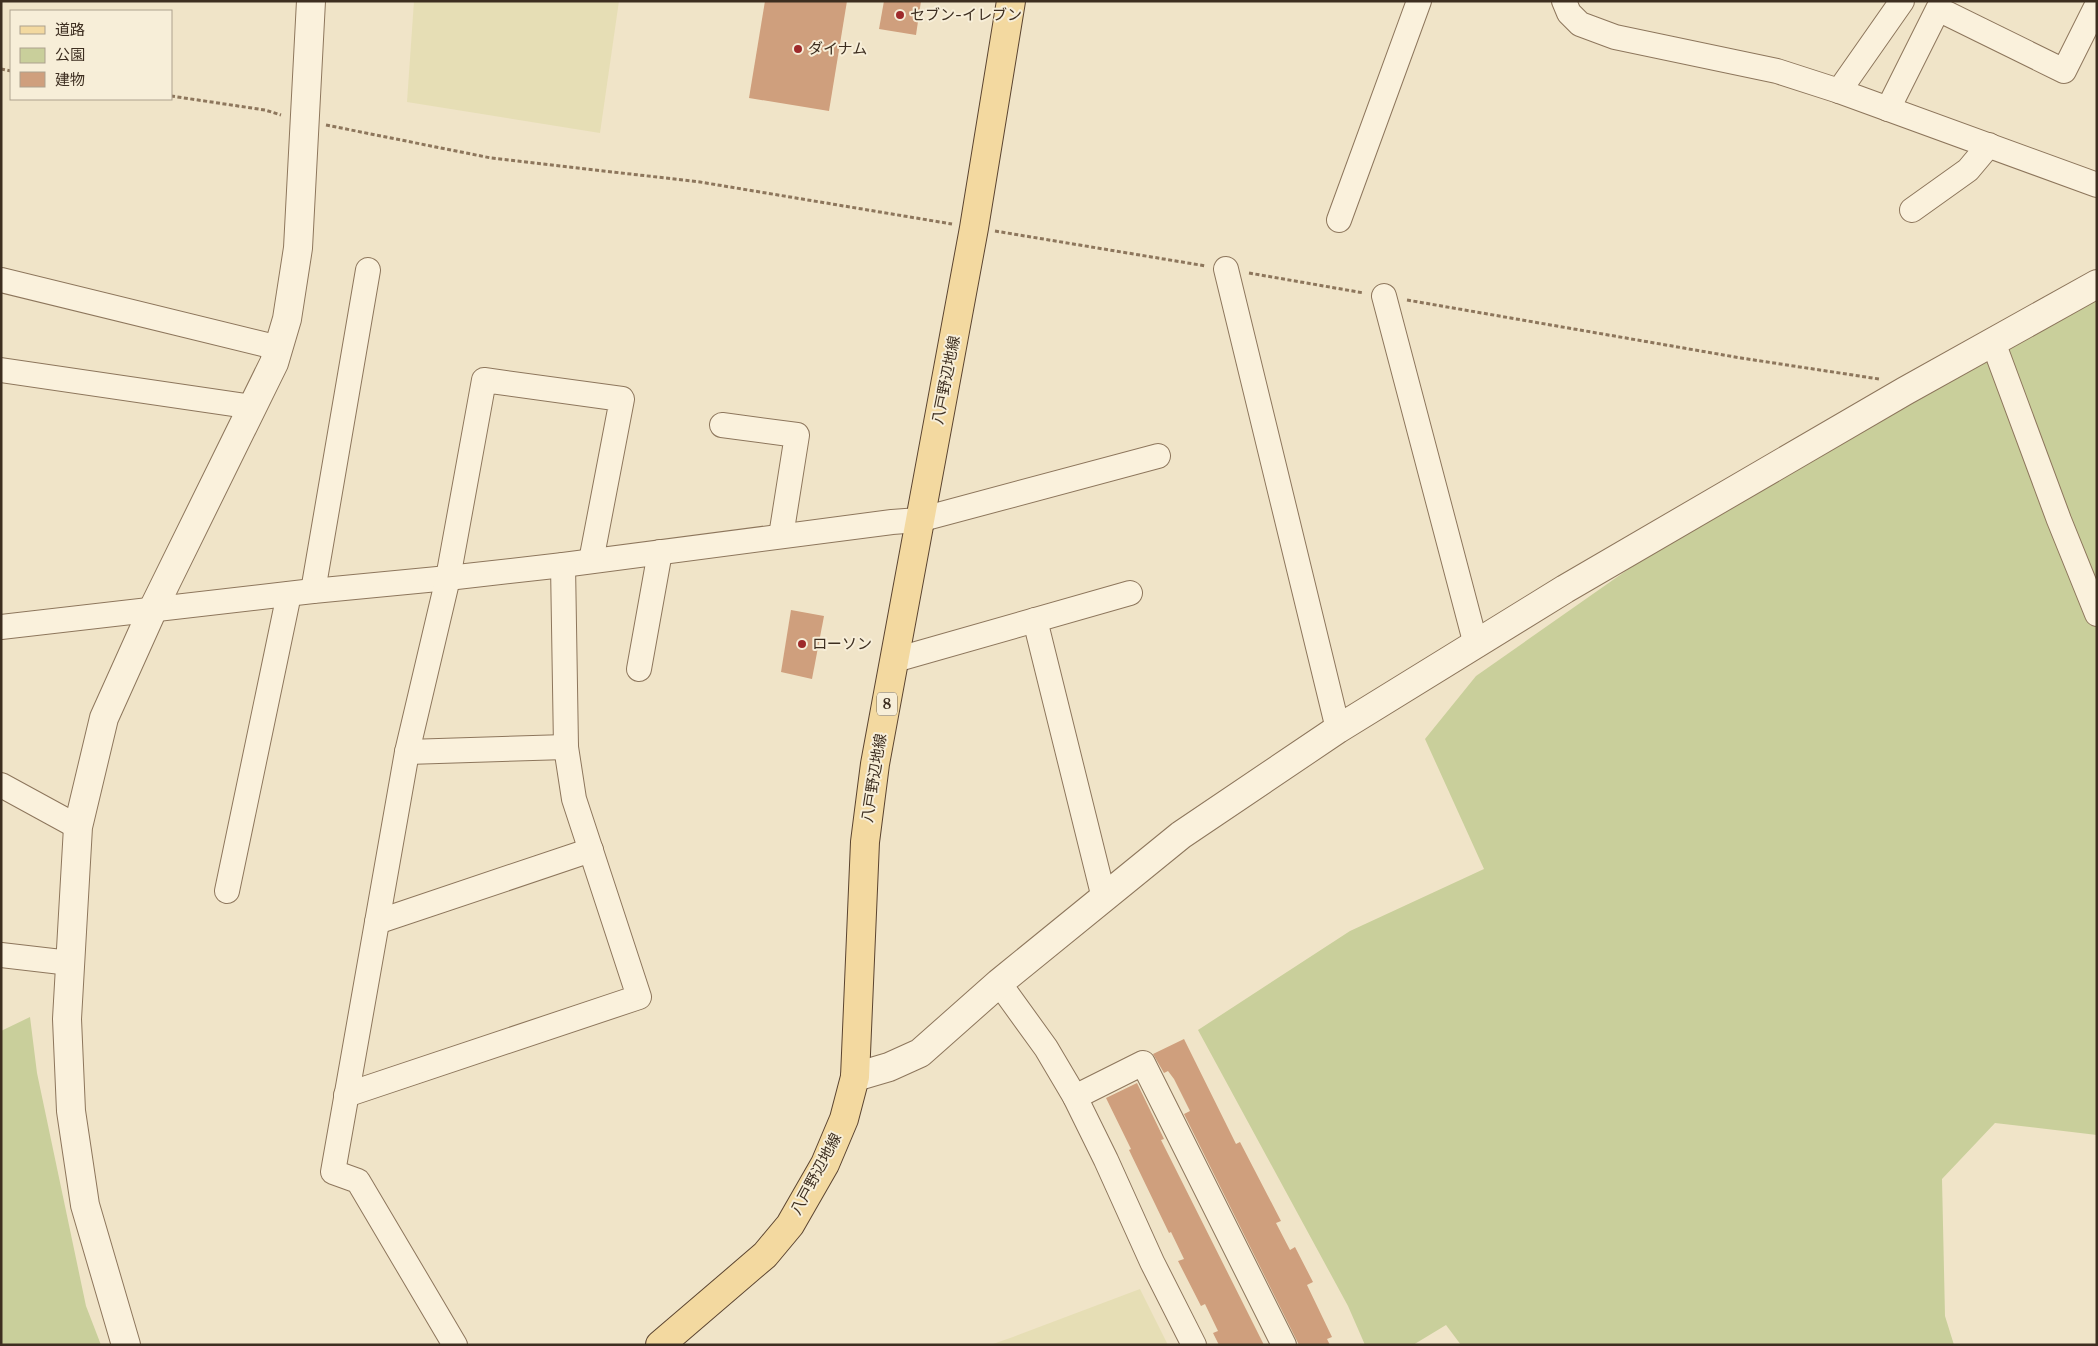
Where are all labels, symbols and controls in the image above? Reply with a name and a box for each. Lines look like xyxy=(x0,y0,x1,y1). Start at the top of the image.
place label: セブン-イレブン xyxy=(910,5,1022,24)
marker: セブン-イレブン xyxy=(894,9,906,21)
legend xyxy=(10,10,172,100)
text: 道路 xyxy=(55,20,85,39)
place label: ダイナム xyxy=(808,39,867,58)
marker: ダイナム xyxy=(792,43,804,55)
text: 公園 xyxy=(55,45,85,64)
text: 建物 xyxy=(55,70,85,89)
street label: 八戸野辺地線 xyxy=(928,334,963,426)
place label: ローソン xyxy=(812,634,872,653)
marker: ローソン xyxy=(796,638,808,650)
road number: 8 xyxy=(877,692,897,716)
street label: 八戸野辺地線 xyxy=(857,732,890,824)
street label: 八戸野辺地線 xyxy=(786,1130,845,1218)

